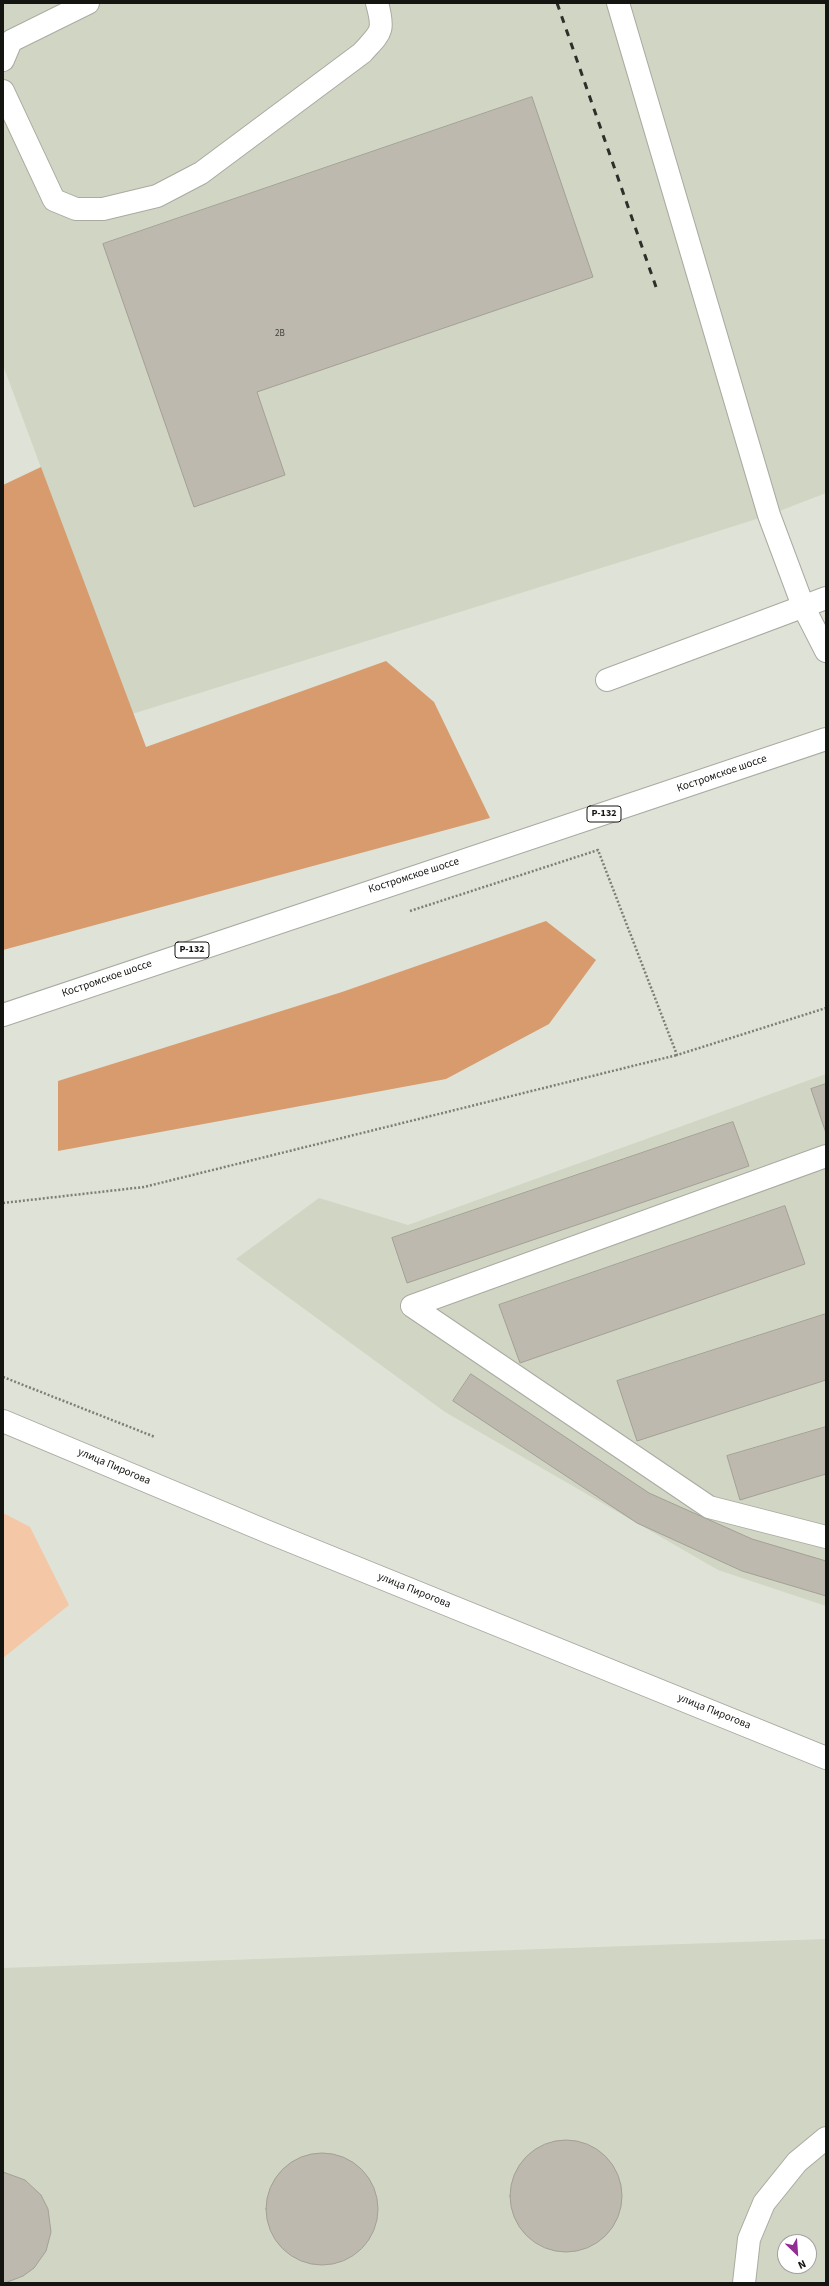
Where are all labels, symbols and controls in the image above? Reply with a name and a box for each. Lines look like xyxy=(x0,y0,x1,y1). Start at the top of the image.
house number: 2В xyxy=(275,329,285,339)
street label: Костромское шоссе xyxy=(675,752,769,796)
road number: Р-132 xyxy=(587,806,621,822)
street label: Костромское шоссе xyxy=(367,855,461,897)
road number: Р-132 xyxy=(175,942,209,958)
street label: Костромское шоссе xyxy=(60,957,154,1001)
street label: улица Пирогова xyxy=(76,1446,152,1488)
street label: улица Пирогова xyxy=(376,1570,452,1612)
street label: улица Пирогова xyxy=(676,1691,752,1733)
north arrow xyxy=(777,2234,817,2274)
text: N xyxy=(795,2256,808,2273)

